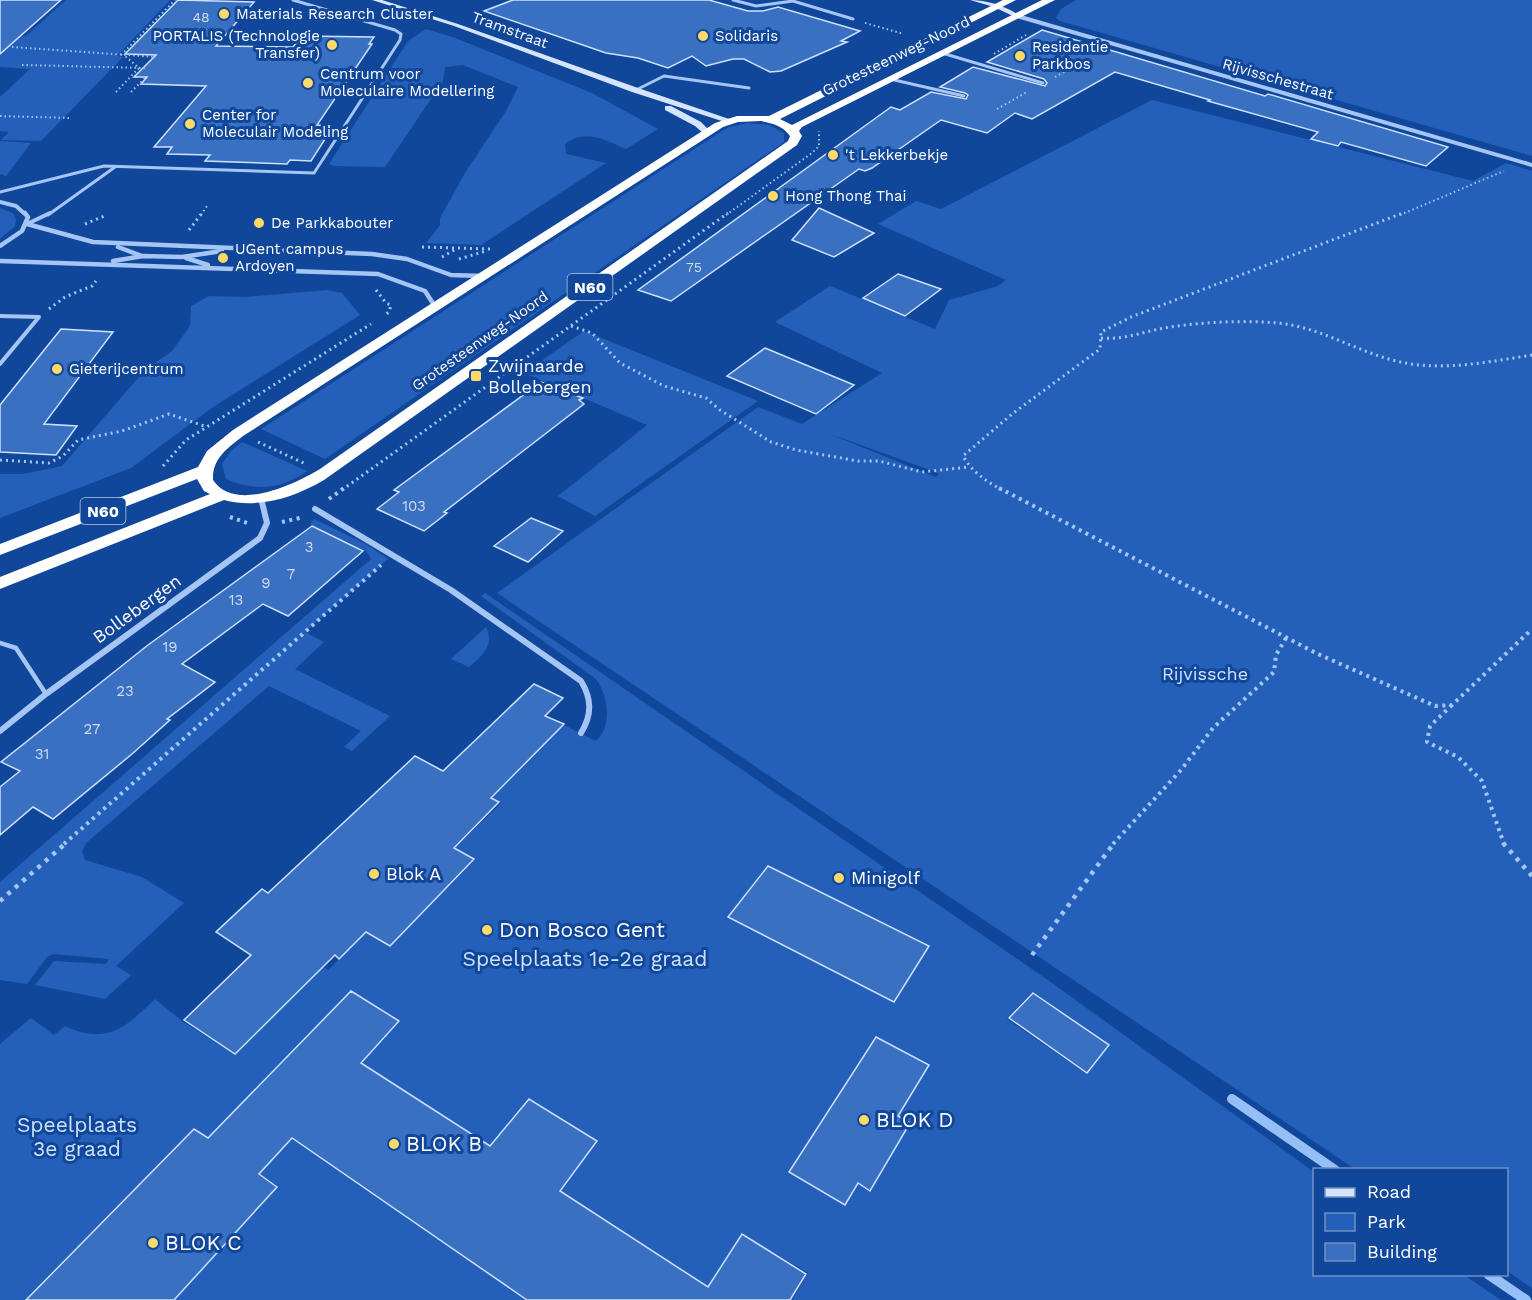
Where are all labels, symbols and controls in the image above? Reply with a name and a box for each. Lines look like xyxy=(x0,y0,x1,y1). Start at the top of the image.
place label: Materials Research Cluster xyxy=(236,5,433,23)
marker: Materials Research Cluster xyxy=(217,7,231,21)
street label: Tramstraat xyxy=(469,8,551,52)
house number: 48 xyxy=(192,9,210,25)
street label: Grotesteenweg-Noord xyxy=(819,12,973,100)
place label: PORTALIS (Technologie Transfer) xyxy=(153,27,320,62)
place label: Solidaris xyxy=(715,27,778,45)
marker: Solidaris xyxy=(696,29,710,43)
marker: PORTALIS (Technologie Transfer) xyxy=(325,38,339,52)
place label: Residentie Parkbos xyxy=(1032,38,1108,73)
marker: Residentie Parkbos xyxy=(1013,49,1027,63)
street label: Rijvisschestraat xyxy=(1220,55,1336,104)
place label: Centrum voor Moleculaire Modellering xyxy=(320,65,494,100)
marker: Centrum voor Moleculaire Modellering xyxy=(301,76,315,90)
place label: Center for Moleculair Modeling xyxy=(202,106,348,141)
marker: Center for Moleculair Modeling xyxy=(183,117,197,131)
place label: 't Lekkerbekje xyxy=(845,146,948,164)
marker: 't Lekkerbekje xyxy=(826,148,840,162)
place label: Hong Thong Thai xyxy=(785,187,906,205)
marker: Hong Thong Thai xyxy=(766,189,780,203)
place label: De Parkkabouter xyxy=(271,214,393,232)
marker: De Parkkabouter xyxy=(252,216,266,230)
place label: UGent campus Ardoyen xyxy=(235,240,344,275)
marker: UGent campus Ardoyen xyxy=(216,251,230,265)
house number: 75 xyxy=(686,259,702,275)
road number: N60 xyxy=(568,274,612,300)
street label: Grotesteenweg-Noord xyxy=(408,287,552,395)
place label: Zwijnaarde Bollebergen xyxy=(488,355,592,397)
place label: Gieterijcentrum xyxy=(69,360,184,378)
marker: Gieterijcentrum xyxy=(50,362,64,376)
marker: Zwijnaarde Bollebergen xyxy=(469,369,483,383)
house number: 103 xyxy=(402,497,426,515)
road number: N60 xyxy=(80,498,126,524)
house number: 3 xyxy=(305,538,313,556)
house number: 7 xyxy=(287,565,295,583)
street label: Bollebergen xyxy=(89,570,185,648)
house number: 9 xyxy=(261,574,271,592)
house number: 13 xyxy=(229,591,243,609)
house number: 19 xyxy=(162,638,178,656)
park label: Rijvissche xyxy=(1162,663,1248,684)
house number: 23 xyxy=(116,682,134,700)
house number: 27 xyxy=(84,720,100,738)
house number: 31 xyxy=(35,745,49,763)
place label: Blok A xyxy=(386,863,441,884)
marker: Blok A xyxy=(367,867,381,881)
place label: Minigolf xyxy=(851,867,920,888)
marker: Minigolf xyxy=(832,871,846,885)
place label: Don Bosco Gent xyxy=(499,917,665,942)
marker: Don Bosco Gent xyxy=(480,923,494,937)
park label: Speelplaats 1e-2e graad xyxy=(463,946,707,971)
place label: BLOK D xyxy=(876,1107,953,1132)
park label: Speelplaats 3e graad xyxy=(17,1112,137,1161)
marker: BLOK D xyxy=(857,1113,871,1127)
place label: BLOK B xyxy=(406,1131,482,1156)
marker: BLOK B xyxy=(387,1137,401,1151)
legend xyxy=(1313,1168,1508,1276)
text: Road xyxy=(1367,1181,1411,1202)
text: Park xyxy=(1367,1211,1406,1232)
place label: BLOK C xyxy=(165,1230,242,1255)
marker: BLOK C xyxy=(146,1236,160,1250)
text: Building xyxy=(1367,1241,1437,1262)

